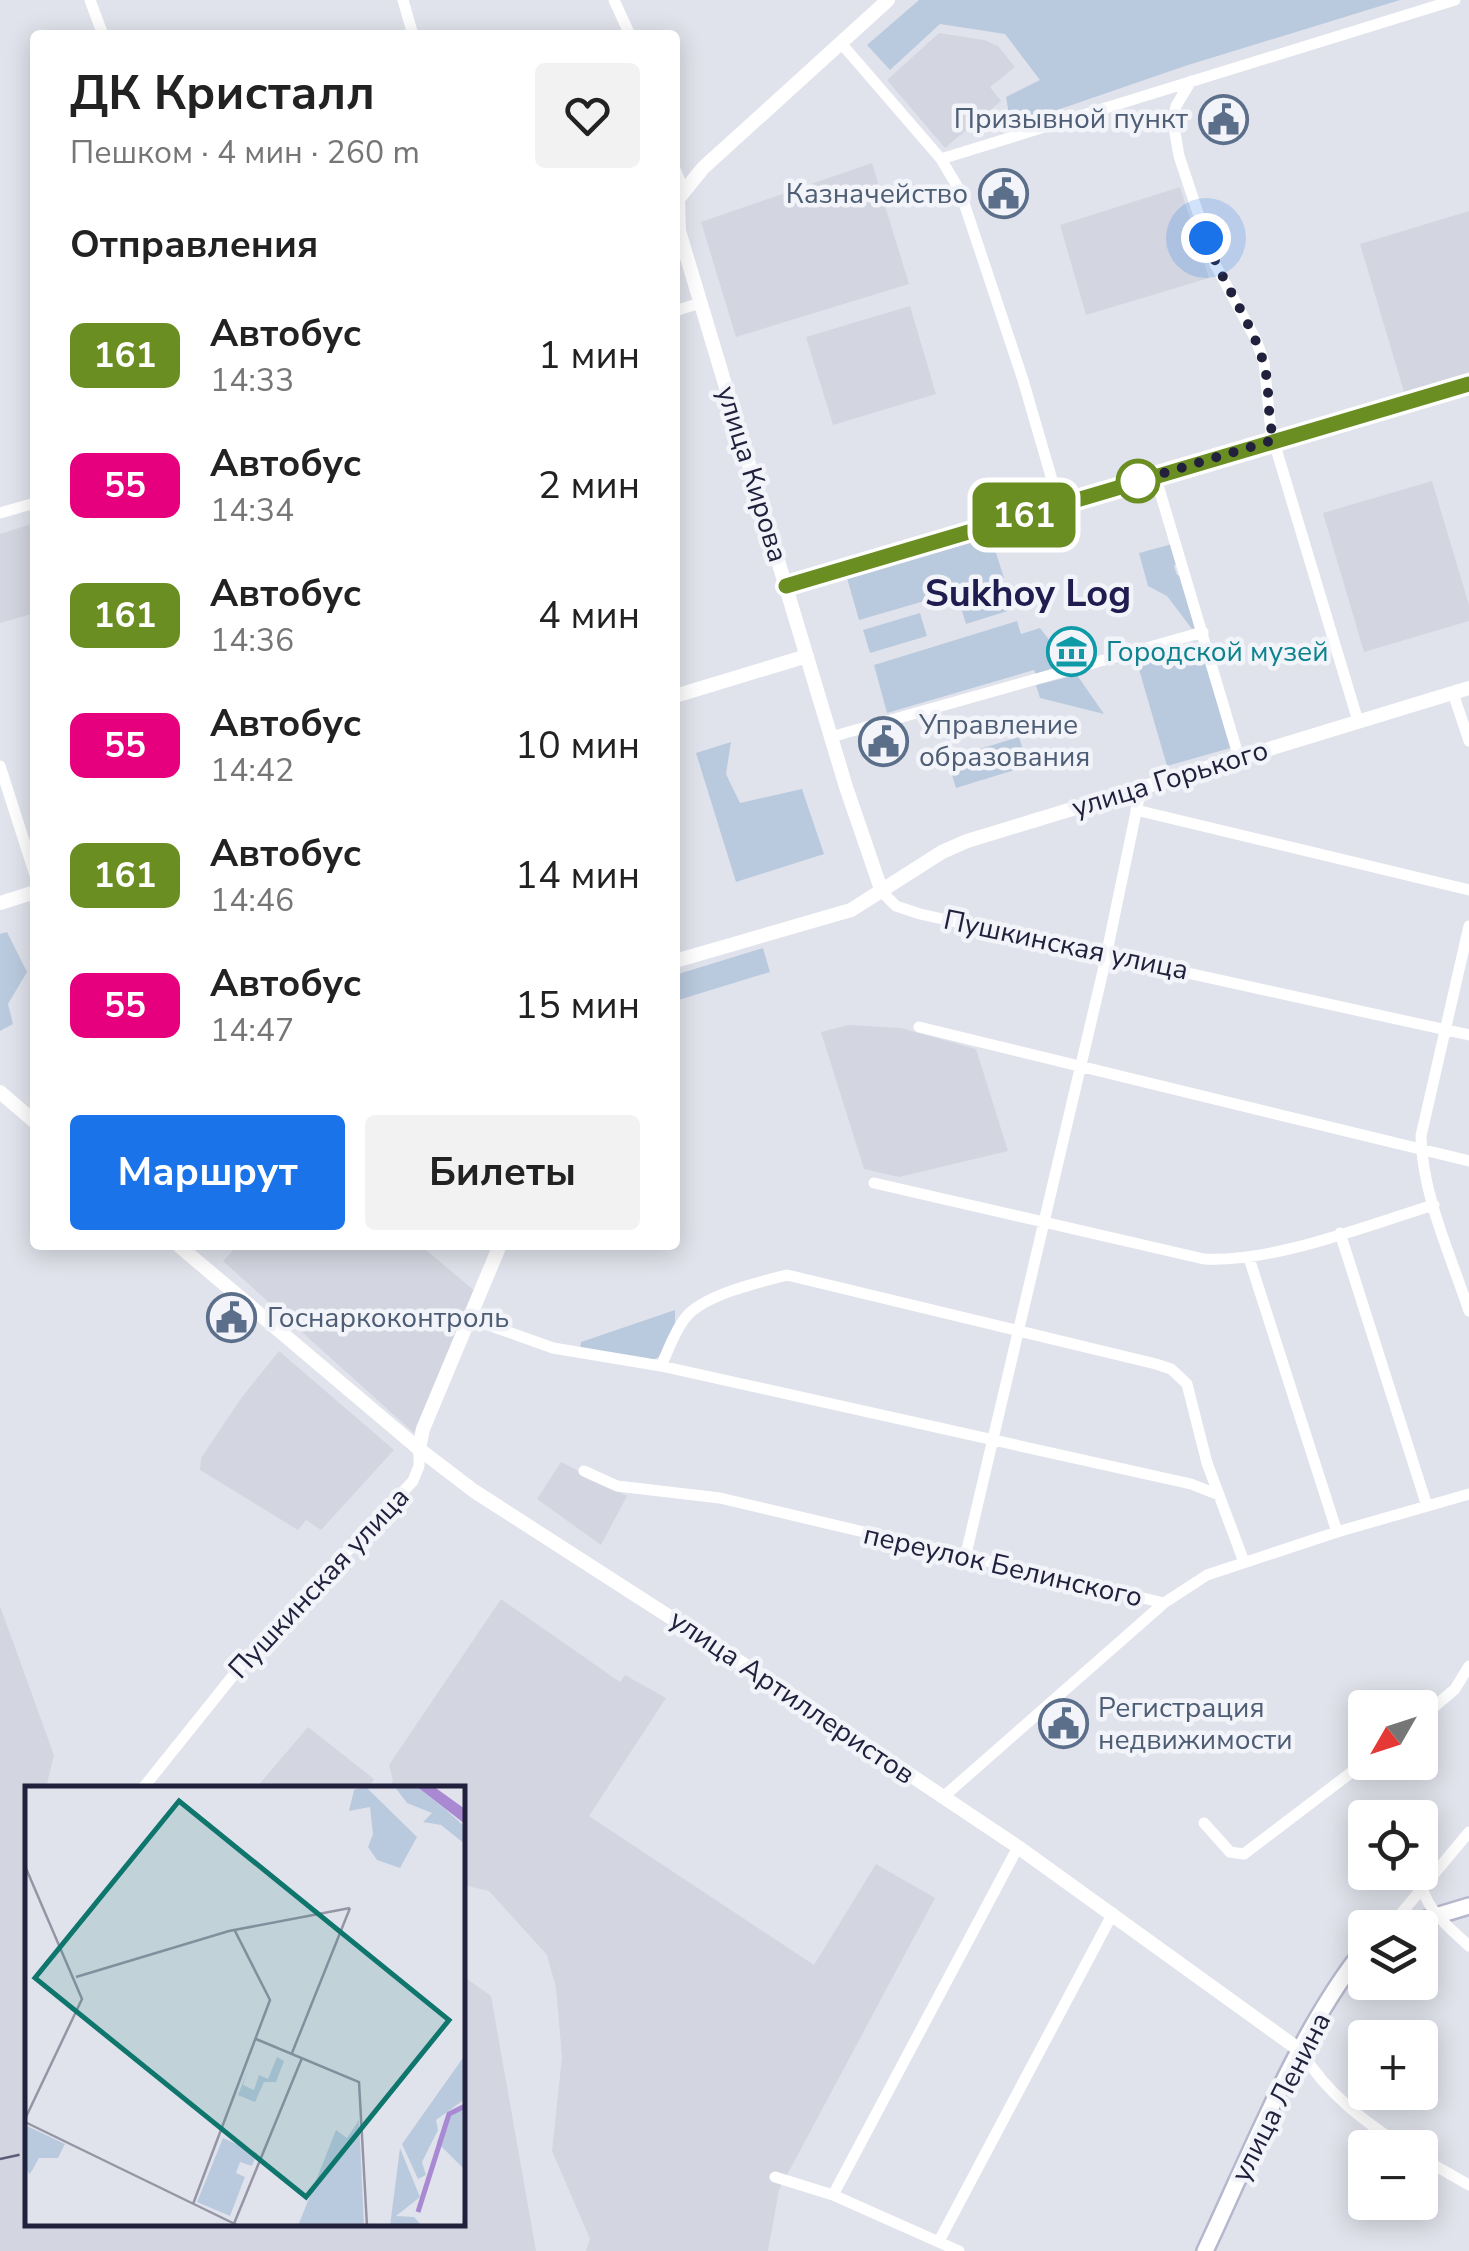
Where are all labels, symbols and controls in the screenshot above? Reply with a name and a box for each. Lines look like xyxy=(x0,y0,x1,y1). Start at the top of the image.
text: ДК Кристалл xyxy=(70,60,375,126)
button: heart xyxy=(535,63,640,168)
public building icon: Призывной пункт xyxy=(1197,93,1249,145)
place label: Призывной пункт xyxy=(954,100,1189,138)
text: Пешком · 4 мин · 260 m xyxy=(70,131,420,174)
public building icon: Казначейство xyxy=(977,168,1029,220)
place label: Казначейство xyxy=(786,175,968,213)
your location xyxy=(1181,213,1231,263)
text: Отправления xyxy=(70,219,318,270)
text: Автобус xyxy=(210,308,361,359)
text: 1 мин xyxy=(538,330,640,381)
text: 161 xyxy=(93,332,157,379)
text: 14:33 xyxy=(210,359,294,402)
street label: улица Кирова xyxy=(707,381,797,567)
text: Автобус xyxy=(210,438,361,489)
text: 2 мин xyxy=(538,460,640,511)
unlabelled marker xyxy=(1117,460,1159,502)
text: 55 xyxy=(104,462,146,509)
line badge: 161 xyxy=(966,482,1082,548)
text: 14:34 xyxy=(210,489,294,532)
text: 161 xyxy=(992,492,1056,539)
text: Автобус xyxy=(210,568,361,619)
district label: Sukhoy Log xyxy=(925,568,1131,619)
text: 4 мин xyxy=(538,590,640,641)
text: 161 xyxy=(93,592,157,639)
text: 14:36 xyxy=(210,619,294,662)
museum icon: Городской музей xyxy=(1045,626,1097,678)
place label: Городской музей xyxy=(1106,633,1329,671)
text: Автобус xyxy=(210,698,361,749)
place label: Управление образования xyxy=(918,706,1090,776)
public building icon: Управление образования xyxy=(858,715,910,767)
text: 10 мин xyxy=(515,720,640,771)
text: 55 xyxy=(104,722,146,769)
street label: улица Горького xyxy=(1067,731,1273,827)
text: 14:42 xyxy=(210,749,294,792)
text: Автобус xyxy=(210,828,361,879)
text: 14 мин xyxy=(515,850,640,901)
text: 161 xyxy=(93,852,157,899)
text: 14:46 xyxy=(210,879,294,922)
street label: Пушкинская улица xyxy=(940,901,1192,989)
text: Автобус xyxy=(210,958,361,1009)
text: 15 мин xyxy=(515,980,640,1031)
text: 55 xyxy=(104,982,146,1029)
text: 14:47 xyxy=(210,1009,294,1052)
button: Маршрут xyxy=(70,1115,345,1230)
button: Билеты xyxy=(365,1115,640,1230)
public building icon: Госнаркоконтроль xyxy=(206,1292,258,1344)
place label: Госнаркоконтроль xyxy=(267,1299,509,1337)
street label: Пушкинская улица xyxy=(220,1479,418,1687)
street label: переулок Белинского xyxy=(860,1515,1146,1617)
street label: улица Артиллеристов xyxy=(662,1601,922,1793)
place label: Регистрация недвижимости xyxy=(1098,1689,1293,1759)
north arrow xyxy=(1348,1690,1438,1780)
map controls xyxy=(1348,1690,1438,2220)
public building icon: Регистрация недвижимости xyxy=(1037,1698,1089,1750)
inset map xyxy=(25,1786,465,2226)
button: locate xyxy=(1348,1800,1438,1890)
button: layers xyxy=(1348,1910,1438,2000)
street label: улица Ленина xyxy=(1222,2006,1340,2188)
button: + xyxy=(1348,2020,1438,2110)
button: − xyxy=(1348,2130,1438,2220)

